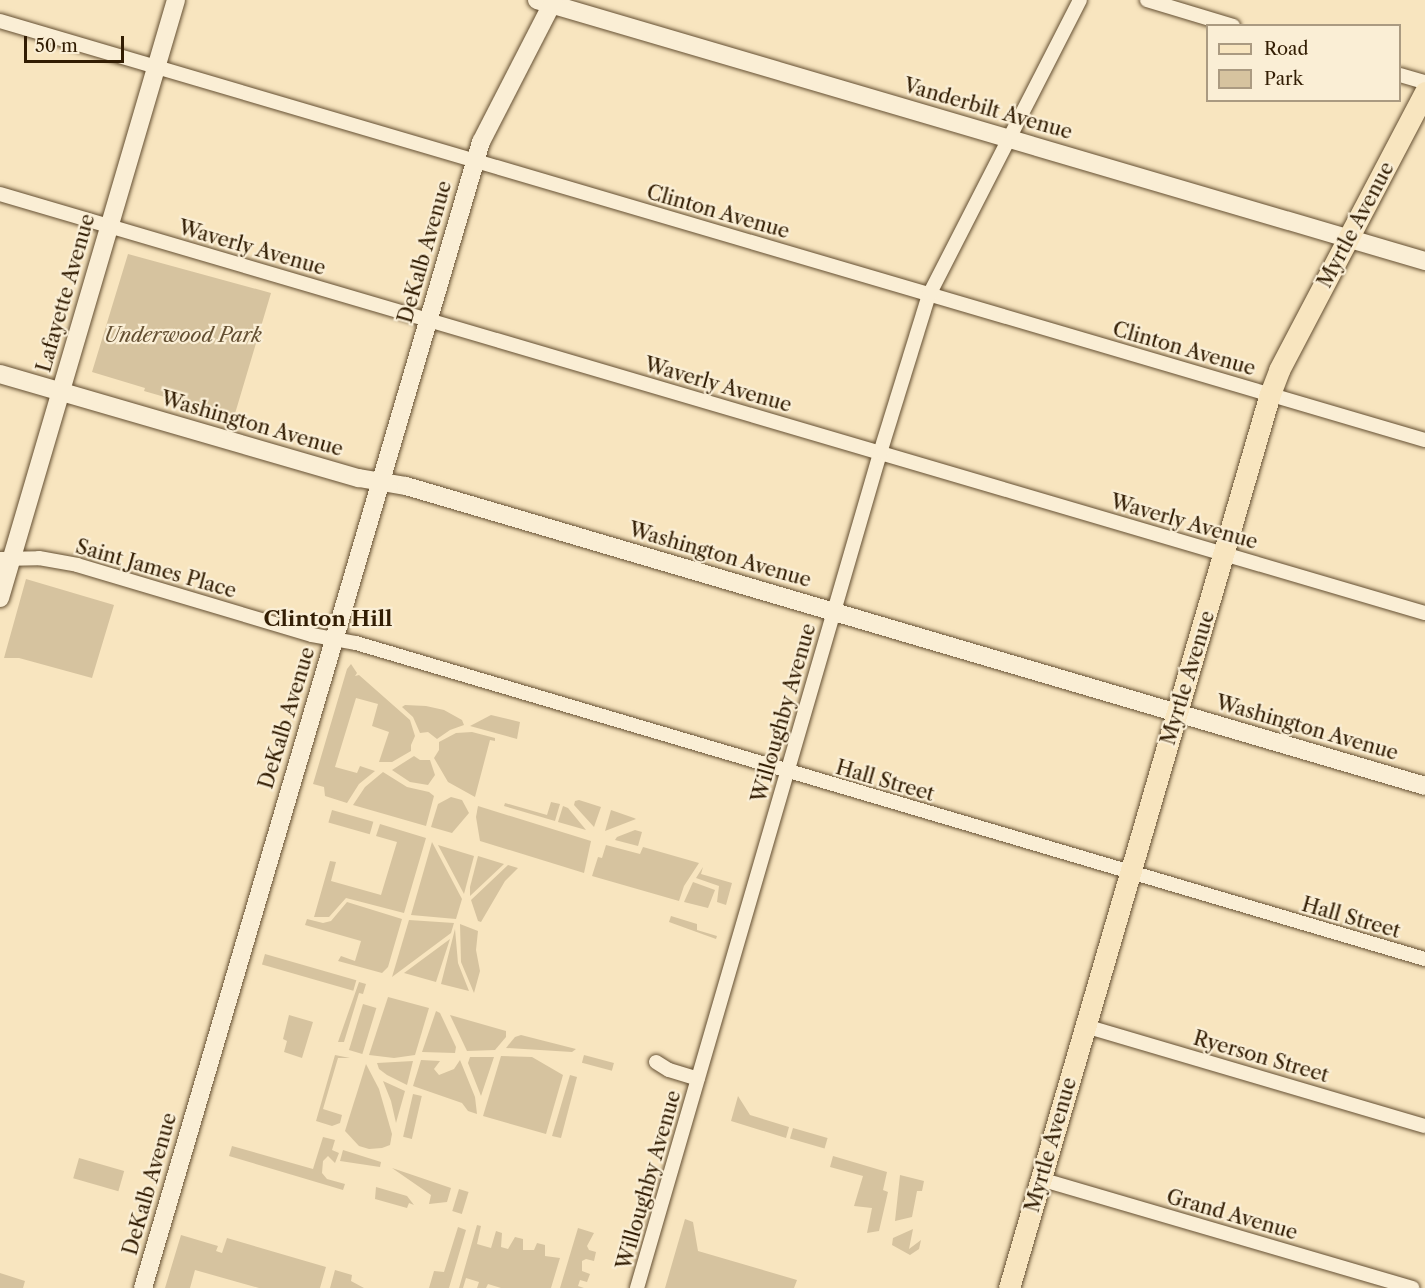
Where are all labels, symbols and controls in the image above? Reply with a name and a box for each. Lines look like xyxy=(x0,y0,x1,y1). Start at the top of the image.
scale bar xyxy=(27,24,128,62)
legend xyxy=(1206,24,1401,102)
text: 50 m xyxy=(35,35,78,57)
text: Road xyxy=(1264,38,1309,60)
text: Park xyxy=(1264,68,1303,90)
street label: Vanderbilt Avenue xyxy=(901,73,1075,145)
street label: Myrtle Avenue xyxy=(1313,158,1399,292)
street label: DeKalb Avenue xyxy=(393,178,457,326)
street label: Clinton Avenue xyxy=(643,180,793,244)
street label: Lafayette Avenue xyxy=(32,211,100,375)
street label: Waverly Avenue xyxy=(175,215,329,281)
street label: Clinton Avenue xyxy=(1109,317,1259,381)
park label: Underwood Park xyxy=(104,323,262,347)
street label: Waverly Avenue xyxy=(641,352,795,418)
street label: Washington Avenue xyxy=(158,386,346,462)
street label: Waverly Avenue xyxy=(1107,489,1261,555)
street label: Washington Avenue xyxy=(626,517,814,593)
street label: Saint James Place xyxy=(73,535,239,603)
district label: Clinton Hill xyxy=(263,606,393,632)
street label: Myrtle Avenue xyxy=(1156,608,1220,748)
street label: Willoughby Avenue xyxy=(747,620,821,806)
street label: DeKalb Avenue xyxy=(254,644,320,792)
street label: Washington Avenue xyxy=(1213,690,1401,766)
street label: Hall Street xyxy=(833,755,937,807)
street label: Hall Street xyxy=(1299,892,1403,944)
street label: Ryerson Street xyxy=(1191,1026,1331,1088)
street label: Myrtle Avenue xyxy=(1020,1074,1082,1216)
street label: Willoughby Avenue xyxy=(612,1087,686,1273)
street label: DeKalb Avenue xyxy=(118,1110,182,1258)
street label: Grand Avenue xyxy=(1163,1185,1301,1245)

